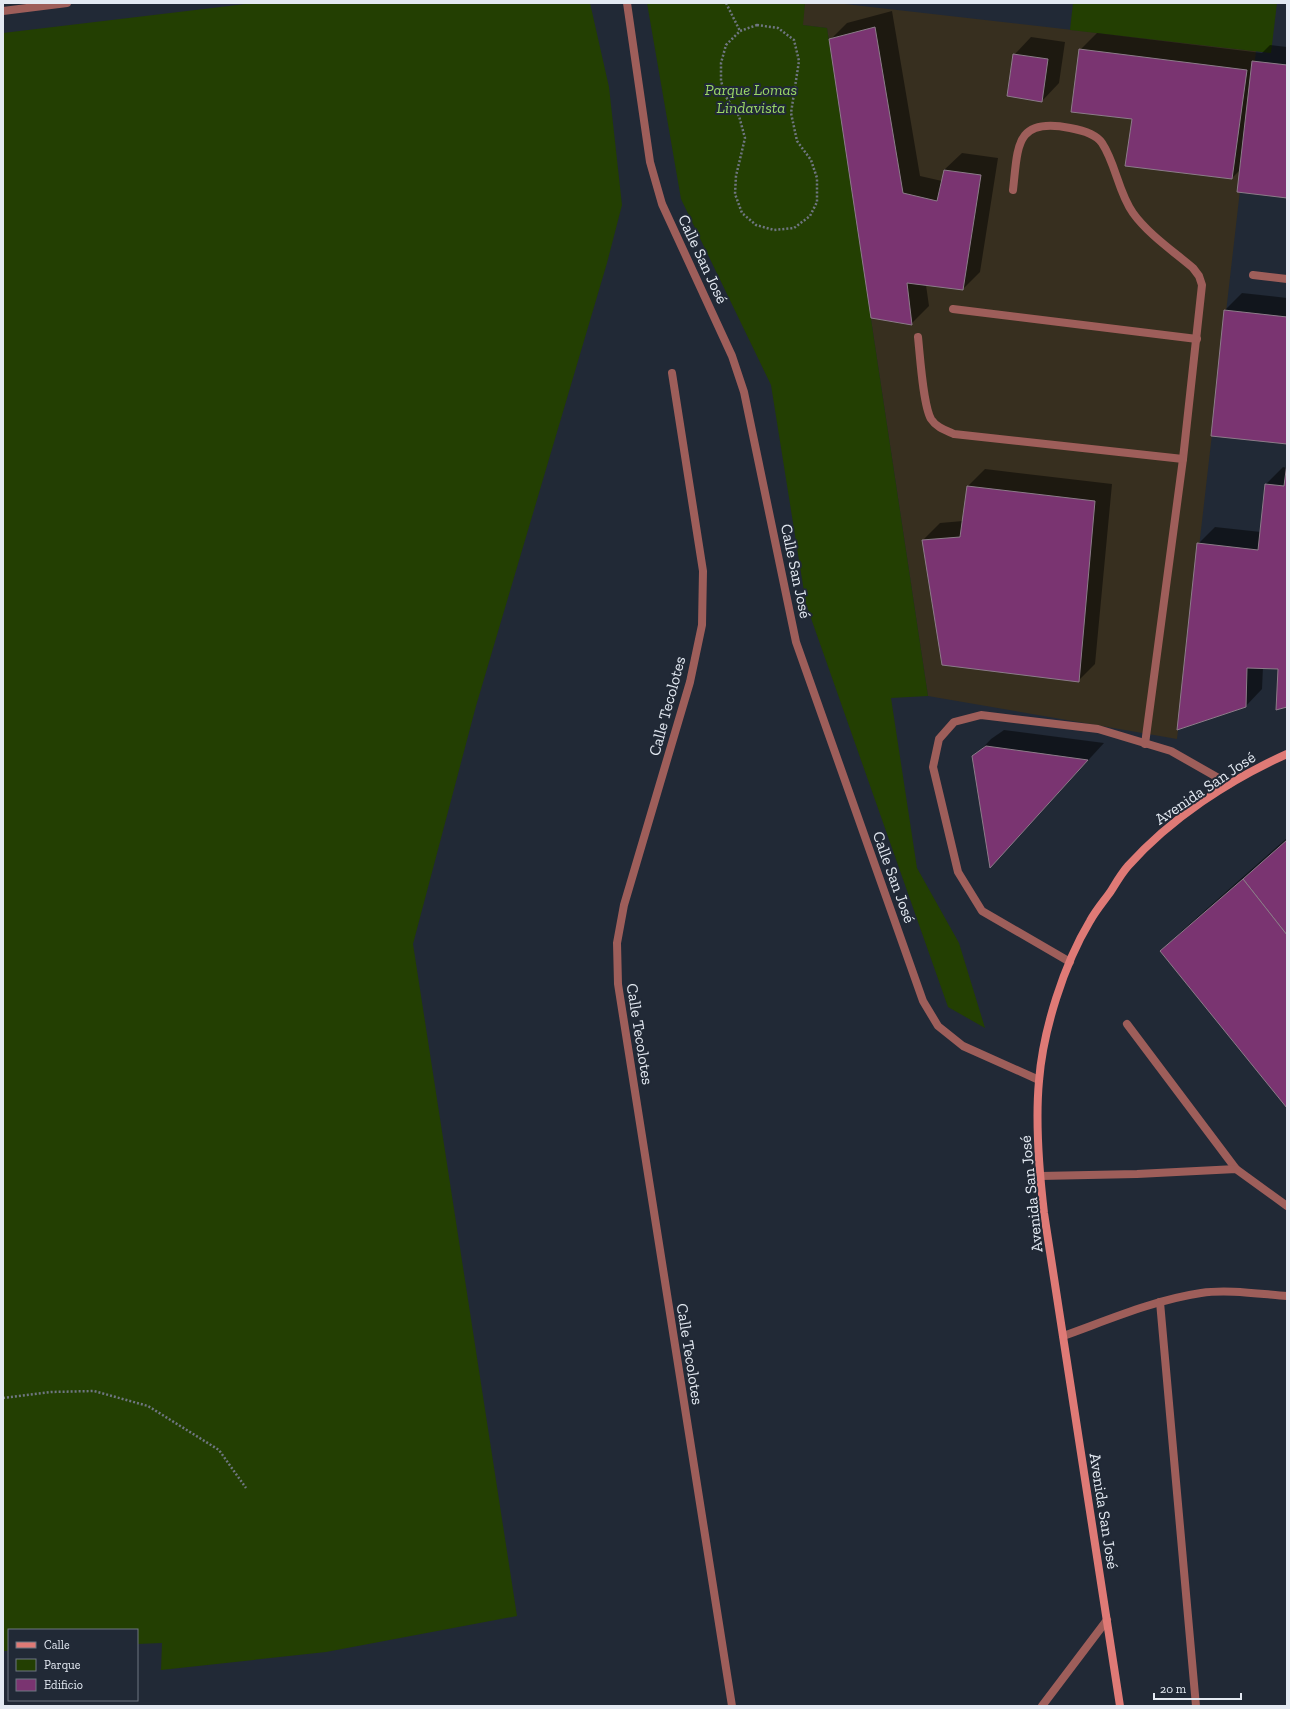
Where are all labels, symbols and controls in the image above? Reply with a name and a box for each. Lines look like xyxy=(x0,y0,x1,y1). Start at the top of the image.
park label: Parque Lomas Lindavista xyxy=(705,80,797,117)
street label: Calle San José xyxy=(674,211,732,307)
street label: Calle San José xyxy=(777,522,815,620)
street label: Calle Tecolotes xyxy=(645,654,689,758)
street label: Avenida San José xyxy=(1151,747,1259,829)
street label: Calle San José xyxy=(869,829,919,925)
street label: Calle Tecolotes xyxy=(623,982,657,1086)
street label: Avenida San José xyxy=(1015,1135,1047,1253)
street label: Calle Tecolotes xyxy=(673,1302,707,1406)
street label: Avenida San José xyxy=(1085,1452,1123,1570)
legend xyxy=(8,1629,138,1701)
text: Calle xyxy=(44,1638,70,1652)
text: Parque xyxy=(44,1658,81,1672)
scale bar xyxy=(1154,1675,1241,1701)
text: Edificio xyxy=(44,1678,83,1692)
text: 20 m xyxy=(1160,1682,1187,1696)

